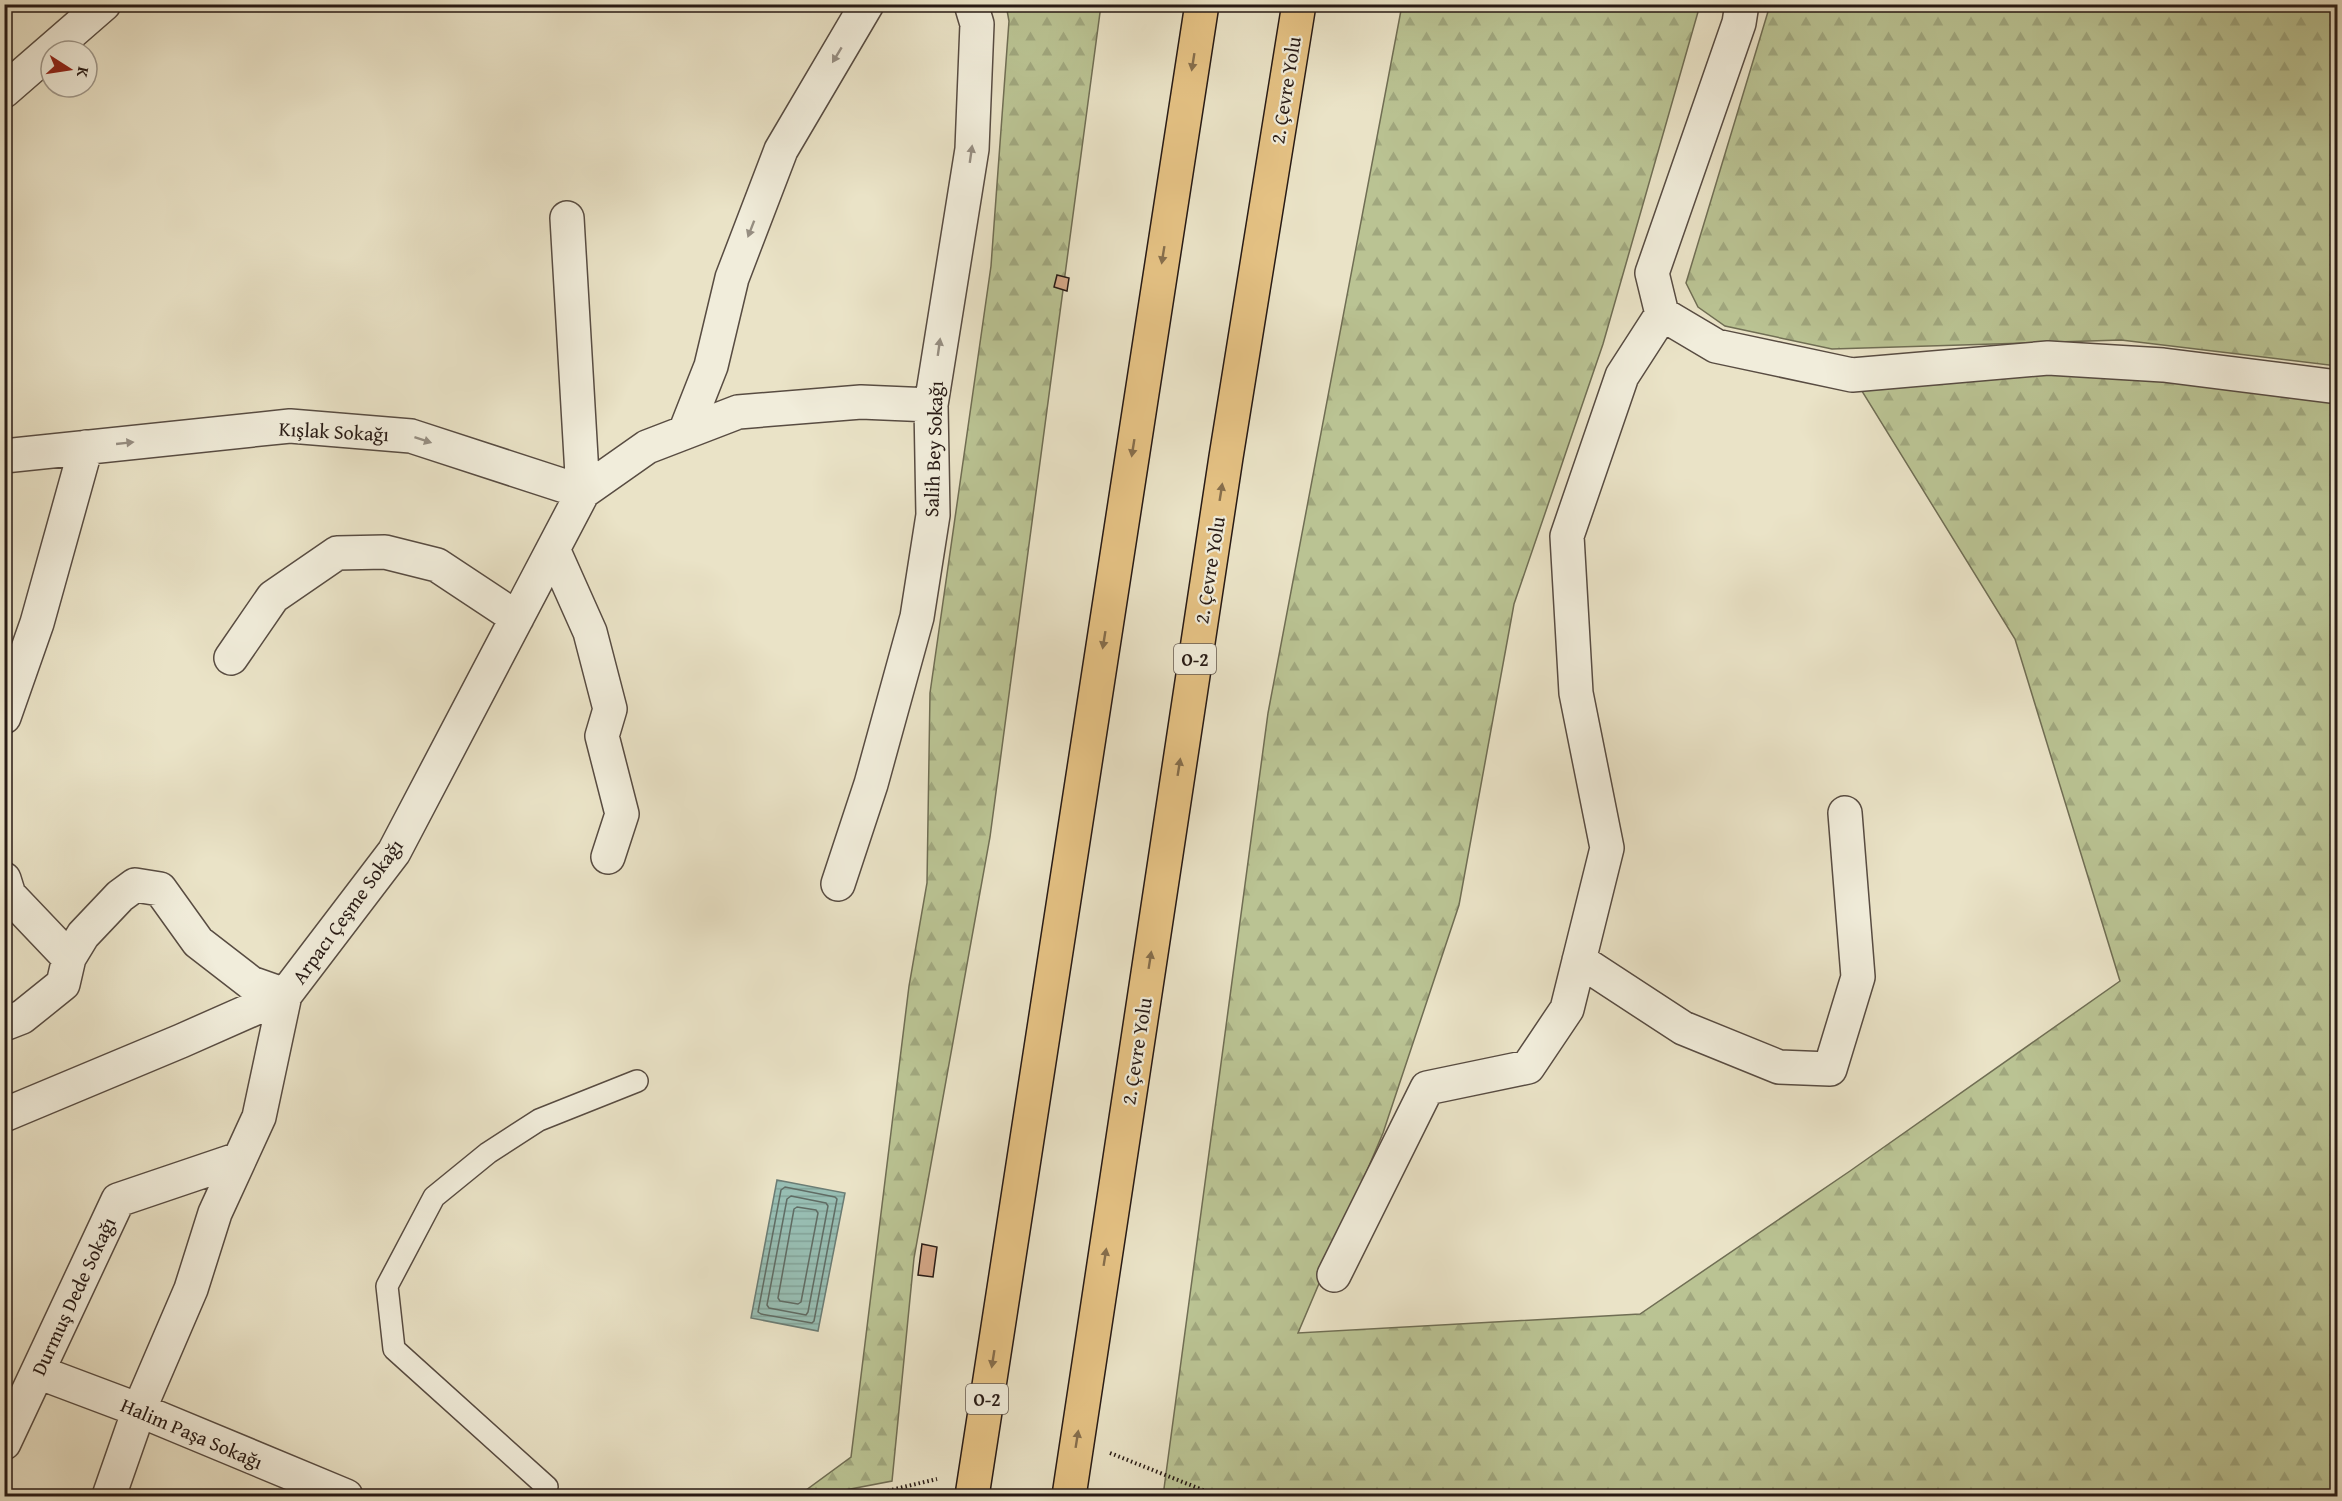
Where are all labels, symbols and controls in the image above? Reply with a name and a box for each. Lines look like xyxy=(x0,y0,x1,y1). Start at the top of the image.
street label: 2. Çevre Yolu xyxy=(1262,34,1308,146)
north arrow xyxy=(39,39,99,99)
one-way arrow xyxy=(832,47,843,63)
one-way arrow xyxy=(1188,53,1197,72)
text: K xyxy=(71,65,96,80)
one-way arrow xyxy=(966,145,975,164)
one-way arrow xyxy=(746,220,755,238)
one-way arrow xyxy=(1159,246,1168,265)
one-way arrow xyxy=(935,337,944,356)
street label: Salih Bey Sokağı xyxy=(916,380,950,518)
street label: Kışlak Sokağı xyxy=(278,414,390,448)
one-way arrow xyxy=(414,435,432,445)
one-way arrow xyxy=(116,438,135,448)
one-way arrow xyxy=(1129,438,1138,457)
one-way arrow xyxy=(1216,482,1225,501)
street label: 2. Çevre Yolu xyxy=(1186,514,1232,626)
one-way arrow xyxy=(1099,631,1108,650)
road number: O-2 xyxy=(1174,644,1216,674)
one-way arrow xyxy=(1175,758,1184,777)
street label: Arpacı Çeşme Sokağı xyxy=(284,832,410,989)
one-way arrow xyxy=(1145,951,1154,970)
street label: 2. Çevre Yolu xyxy=(1113,995,1159,1107)
street label: Durmuş Dede Sokağı xyxy=(24,1212,123,1380)
one-way arrow xyxy=(1100,1247,1109,1266)
one-way arrow xyxy=(988,1349,997,1368)
road number: O-2 xyxy=(966,1384,1008,1414)
street label: Halim Paşa Sokağı xyxy=(116,1390,268,1476)
one-way arrow xyxy=(1073,1429,1082,1448)

